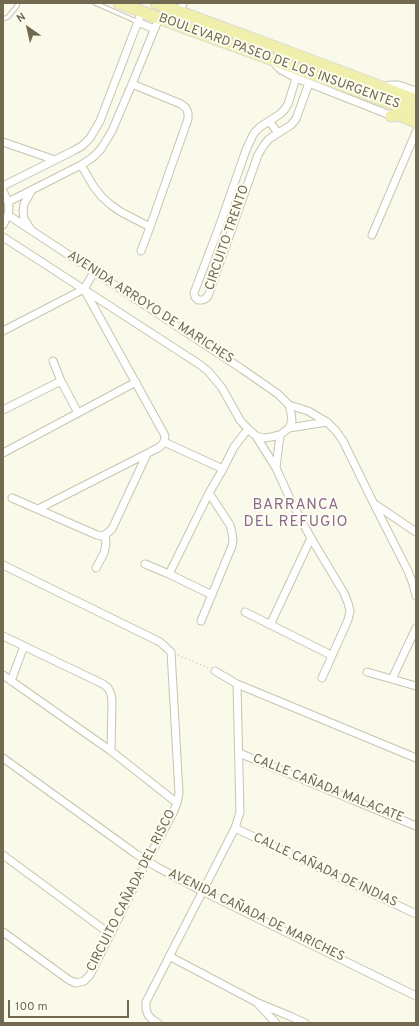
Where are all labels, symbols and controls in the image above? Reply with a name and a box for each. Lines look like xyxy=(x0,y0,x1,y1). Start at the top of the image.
north arrow xyxy=(8,8,48,48)
text: N xyxy=(14,10,28,26)
street label: BOULEVARD PASEO DE LOS INSURGENTES xyxy=(156,11,402,113)
street label: CIRCUITO TRENTO xyxy=(203,183,253,293)
street label: AVENIDA ARROYO DE MARICHES xyxy=(64,248,236,368)
district label: BARRANCA DEL REFUGIO xyxy=(243,497,349,532)
street label: CALLE CAÑADA MALACATE xyxy=(250,751,406,827)
street label: CIRCUITO CAÑADA DEL RISCO xyxy=(84,807,180,975)
street label: CALLE CAÑADA DE INDIAS xyxy=(250,831,400,911)
street label: AVENIDA CAÑADA DE MARICHES xyxy=(165,866,347,966)
scale bar xyxy=(10,992,131,1018)
text: 100 m xyxy=(15,999,48,1015)

